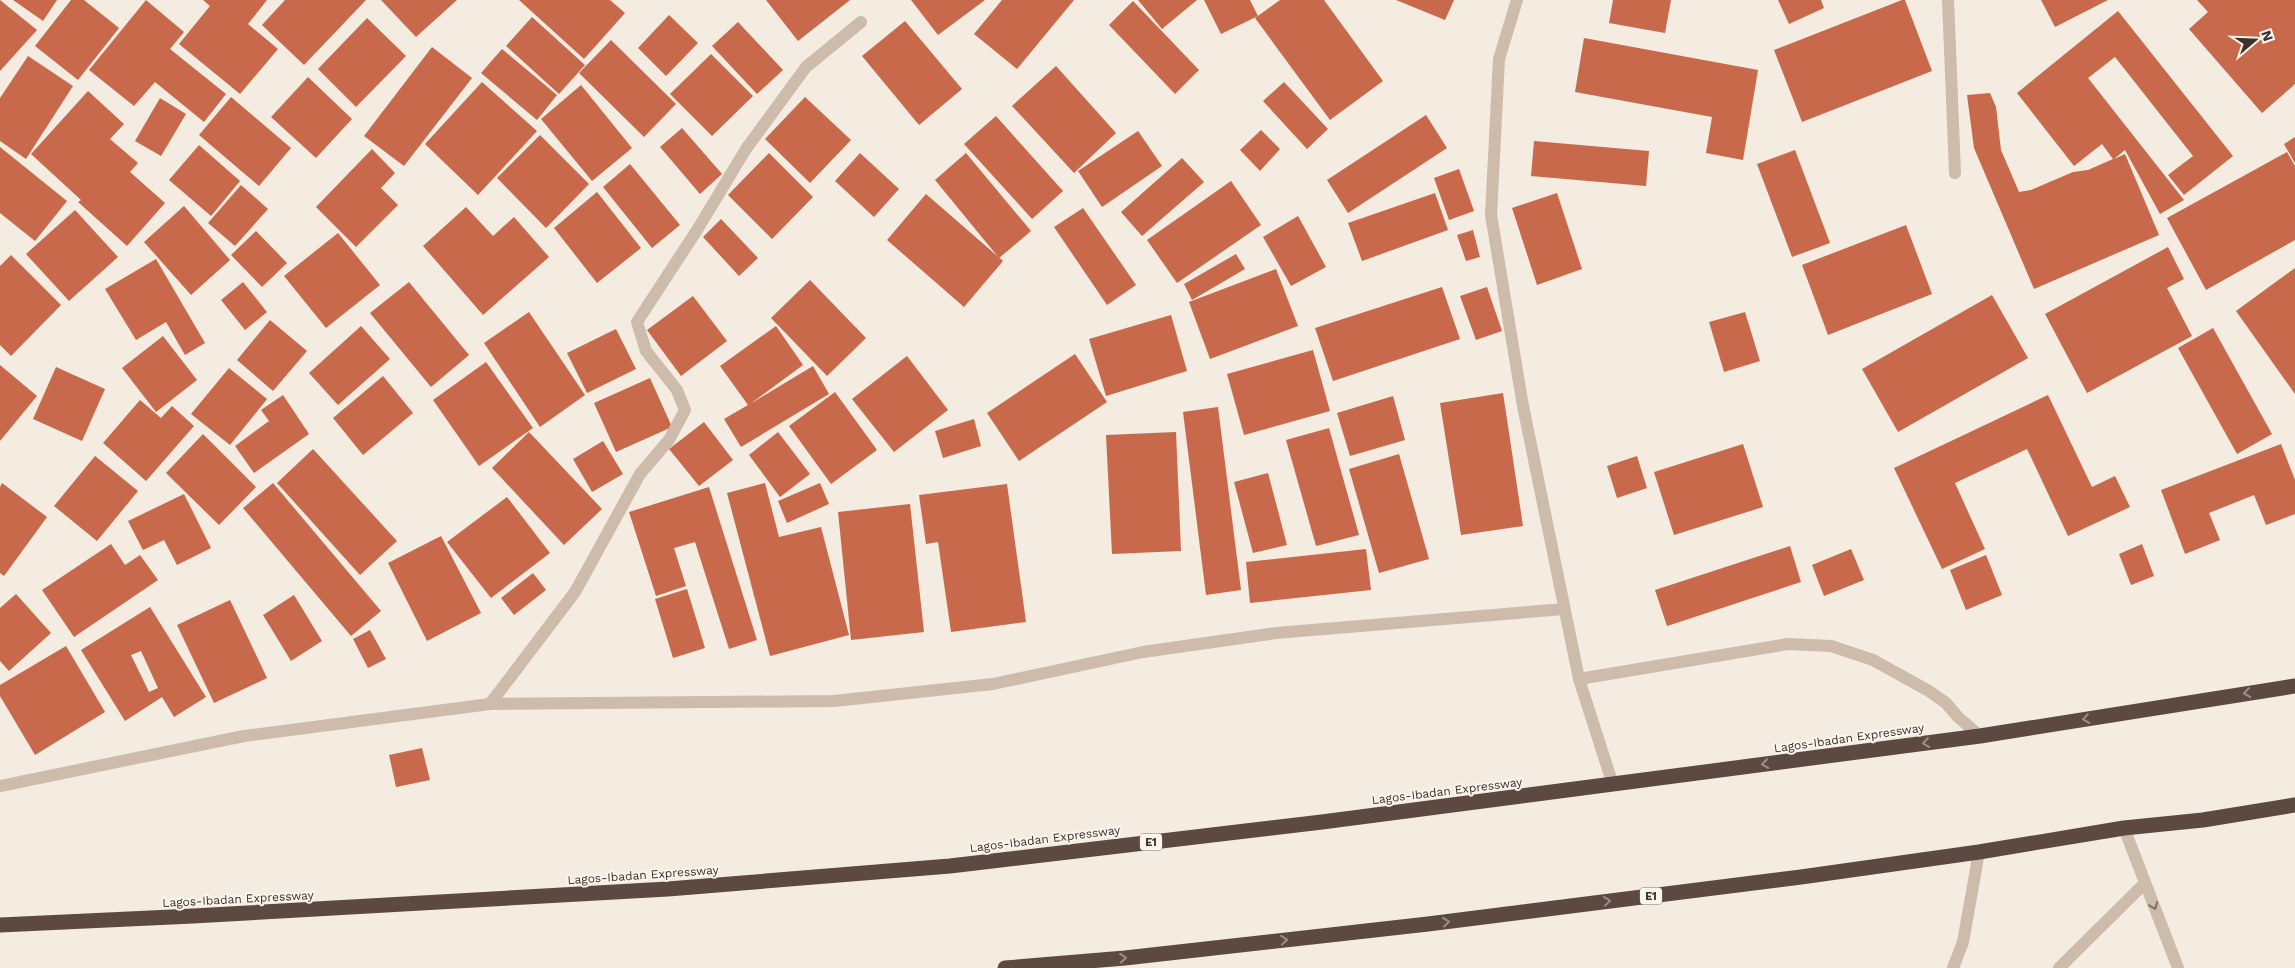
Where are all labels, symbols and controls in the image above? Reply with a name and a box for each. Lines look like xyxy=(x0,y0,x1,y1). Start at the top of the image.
north arrow xyxy=(2230,15,2280,65)
text: N xyxy=(2258,28,2277,43)
one-way arrow xyxy=(2242,688,2251,698)
one-way arrow xyxy=(2082,713,2091,723)
street label: Lagos-Ibadan Expressway xyxy=(1773,720,1926,755)
one-way arrow xyxy=(1921,737,1929,748)
one-way arrow xyxy=(1760,759,1769,769)
street label: Lagos-Ibadan Expressway xyxy=(1371,775,1524,807)
street label: Lagos-Ibadan Expressway xyxy=(969,823,1122,855)
road number: E1 xyxy=(1140,834,1162,850)
street label: Lagos-Ibadan Expressway xyxy=(567,863,720,887)
street label: Lagos-Ibadan Expressway xyxy=(162,888,315,910)
road number: E1 xyxy=(1640,888,1662,904)
one-way arrow xyxy=(1603,897,1611,907)
one-way arrow xyxy=(2148,902,2158,910)
one-way arrow xyxy=(1442,917,1450,927)
one-way arrow xyxy=(1281,935,1289,946)
one-way arrow xyxy=(1119,953,1127,964)

